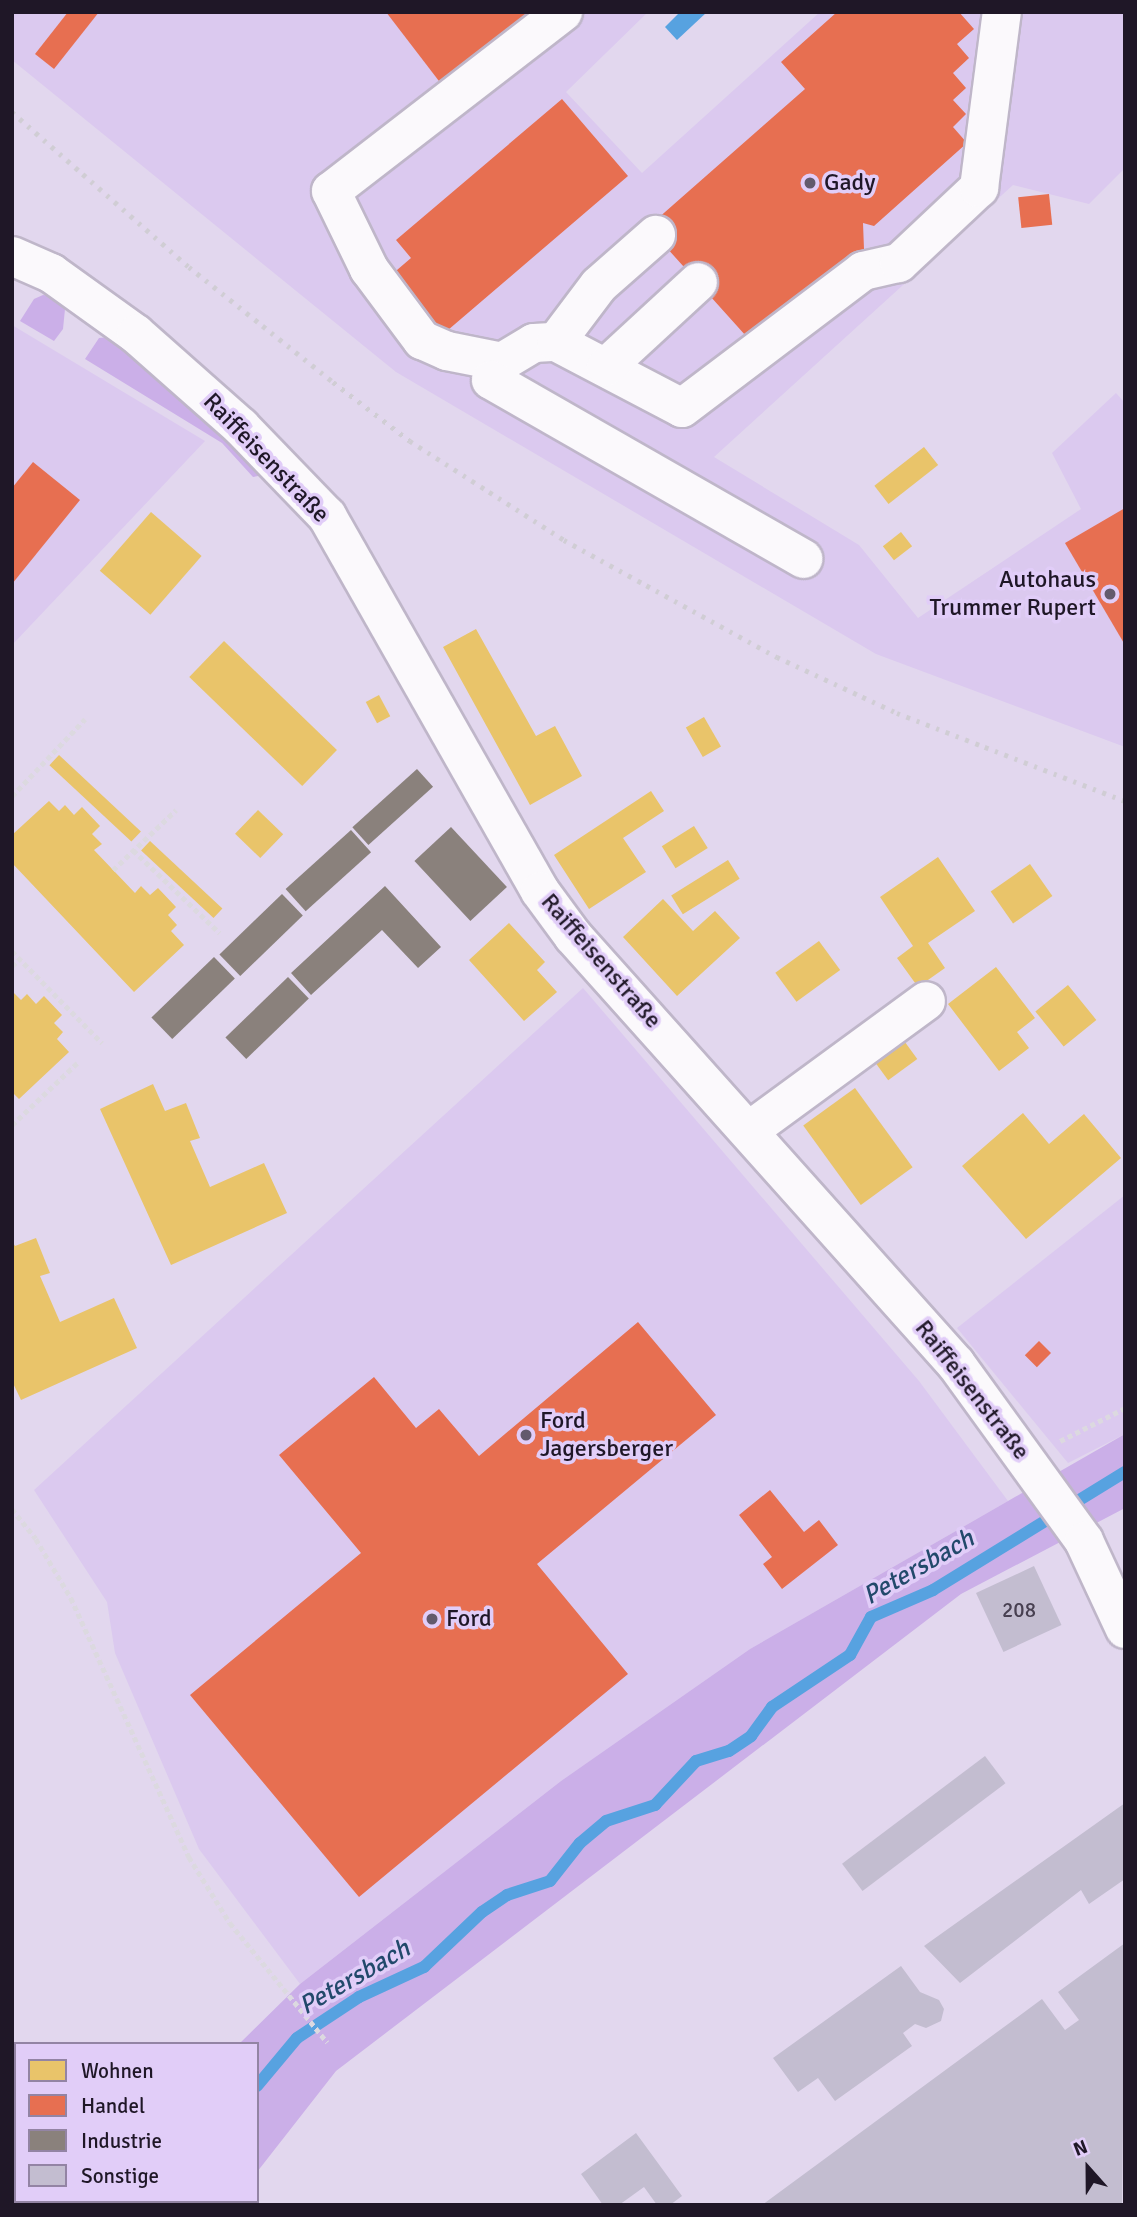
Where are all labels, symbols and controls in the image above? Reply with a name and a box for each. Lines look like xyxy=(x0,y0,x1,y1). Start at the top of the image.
place label: Gady xyxy=(824,169,875,197)
marker: Gady xyxy=(802,175,818,191)
street label: Raiffeisenstraße xyxy=(197,387,335,529)
place label: Autohaus Trummer Rupert xyxy=(930,566,1096,622)
marker: Autohaus Trummer Rupert xyxy=(1102,586,1118,602)
street label: Raiffeisenstraße xyxy=(535,888,667,1034)
street label: Raiffeisenstraße xyxy=(909,1315,1035,1465)
place label: Ford Jagersberger xyxy=(540,1407,673,1463)
marker: Ford Jagersberger xyxy=(518,1427,534,1443)
water label: Petersbach xyxy=(858,1524,980,1612)
house number: 208 xyxy=(1002,1597,1036,1623)
place label: Ford xyxy=(446,1605,492,1633)
marker: Ford xyxy=(424,1611,440,1627)
water label: Petersbach xyxy=(294,1934,416,2022)
legend xyxy=(14,2042,259,2203)
text: Wohnen xyxy=(81,2058,154,2084)
text: Handel xyxy=(81,2093,145,2119)
text: Industrie xyxy=(81,2128,162,2154)
north arrow xyxy=(1053,2133,1123,2203)
text: N xyxy=(1070,2135,1091,2162)
text: Sonstige xyxy=(81,2163,159,2189)

